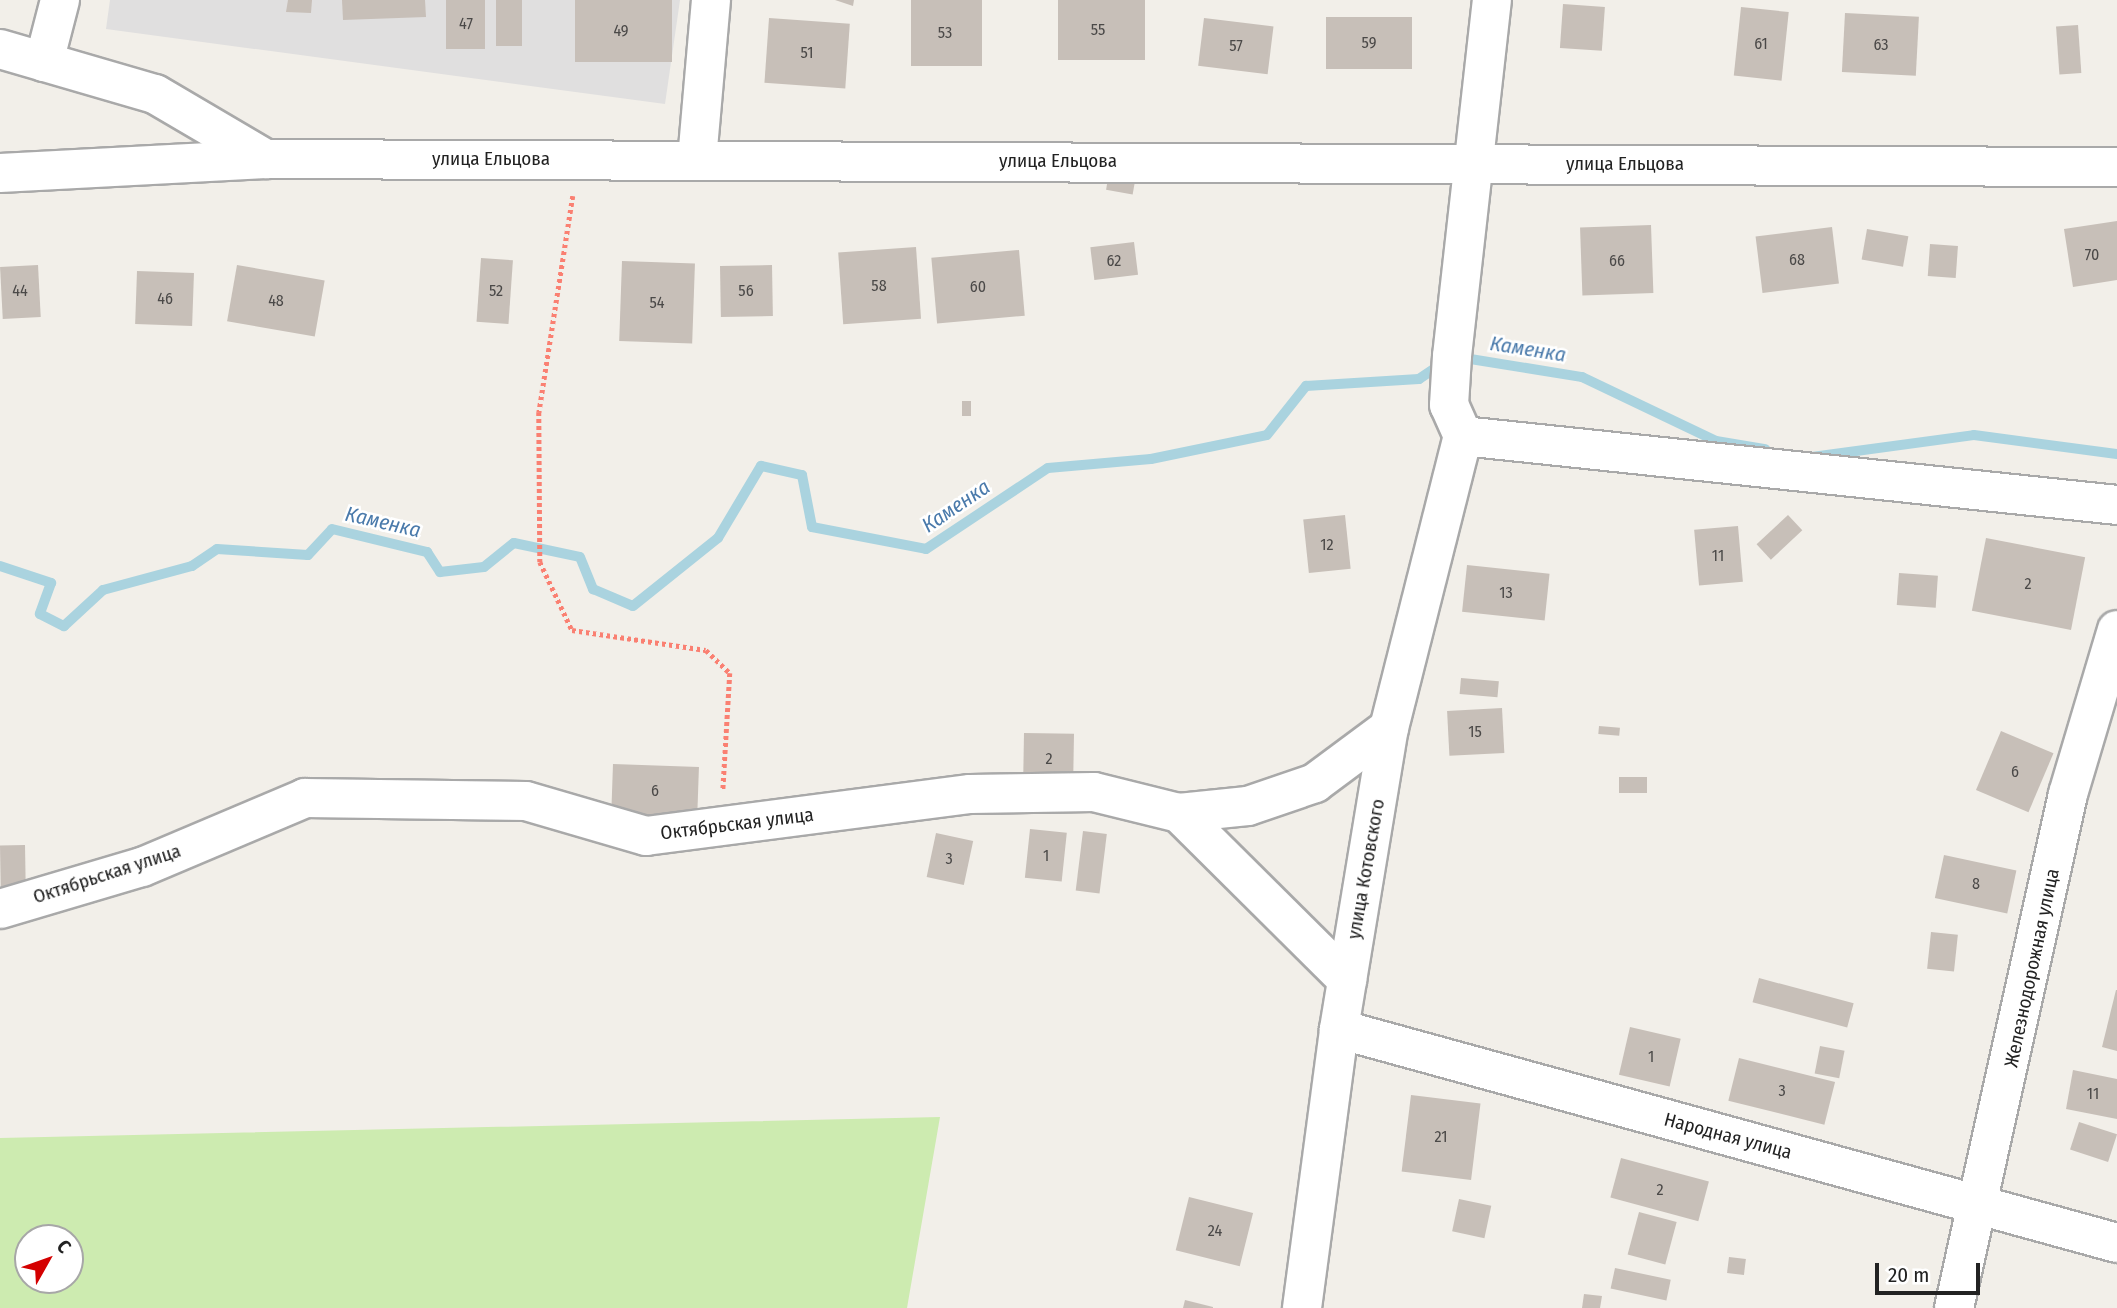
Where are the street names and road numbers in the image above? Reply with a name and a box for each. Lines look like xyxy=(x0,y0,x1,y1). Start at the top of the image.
street label: улица Ельцова xyxy=(432,148,550,170)
street label: улица Ельцова xyxy=(999,150,1117,172)
street label: улица Ельцова xyxy=(1566,153,1684,175)
street label: улица Котовского xyxy=(1342,797,1390,941)
street label: Октябрьская улица xyxy=(659,803,815,845)
street label: Октябрьская улица xyxy=(30,839,184,909)
street label: Железнодорожная улица xyxy=(2000,867,2064,1069)
street label: Народная улица xyxy=(1662,1108,1794,1164)

